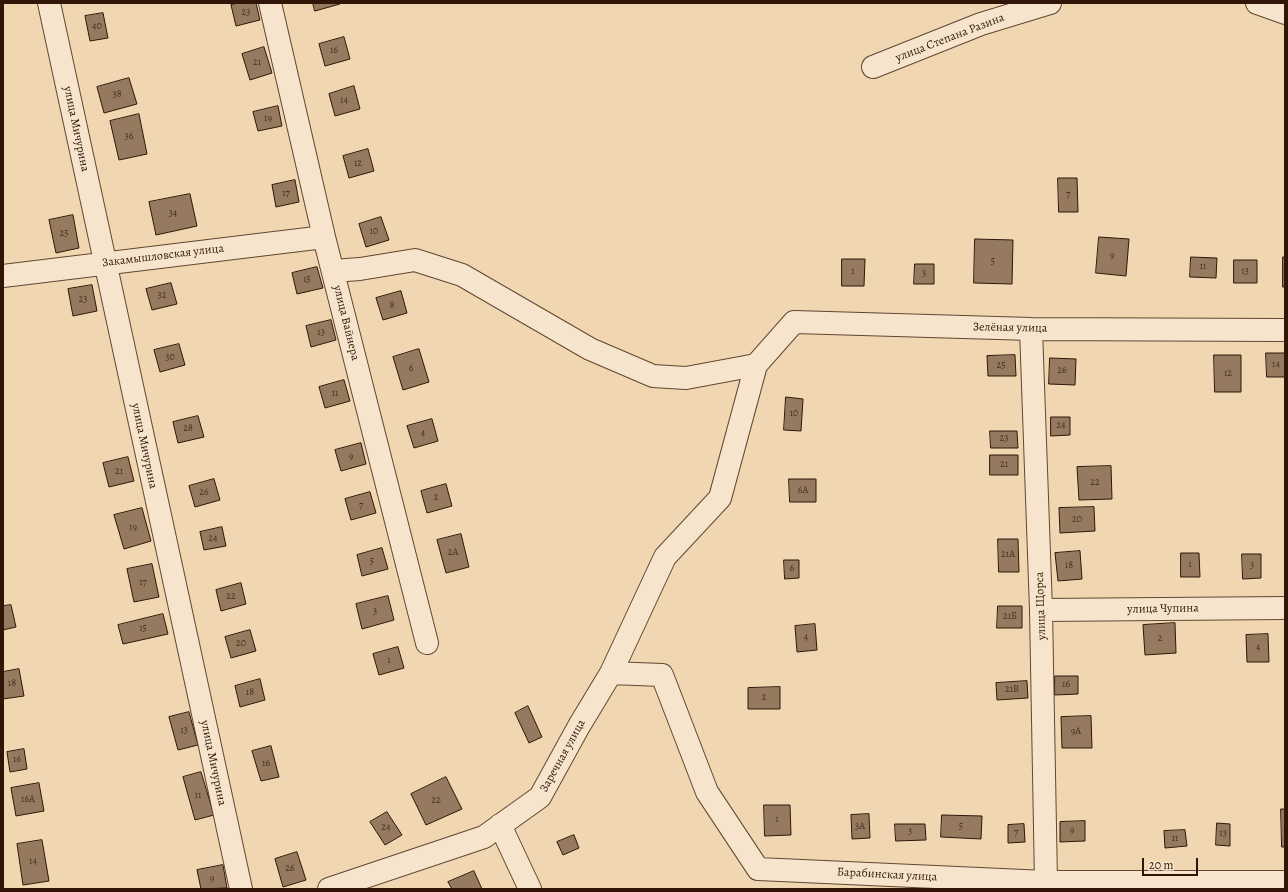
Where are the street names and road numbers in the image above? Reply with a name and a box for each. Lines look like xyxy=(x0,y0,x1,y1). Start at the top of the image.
street label: улица Степана Разина xyxy=(894,11,1006,65)
street label: улица Мичурина xyxy=(60,85,92,173)
street label: Закамышловская улица xyxy=(101,241,225,271)
street label: улица Вайнера xyxy=(330,284,362,362)
street label: Зелёная улица xyxy=(973,320,1047,336)
street label: улица Мичурина xyxy=(128,402,160,490)
street label: улица Щорса xyxy=(1033,572,1049,640)
street label: улица Чупина xyxy=(1127,601,1199,617)
street label: Заречная улица xyxy=(537,717,589,795)
street label: улица Мичурина xyxy=(197,719,229,807)
street label: Барабинская улица xyxy=(837,865,937,885)

